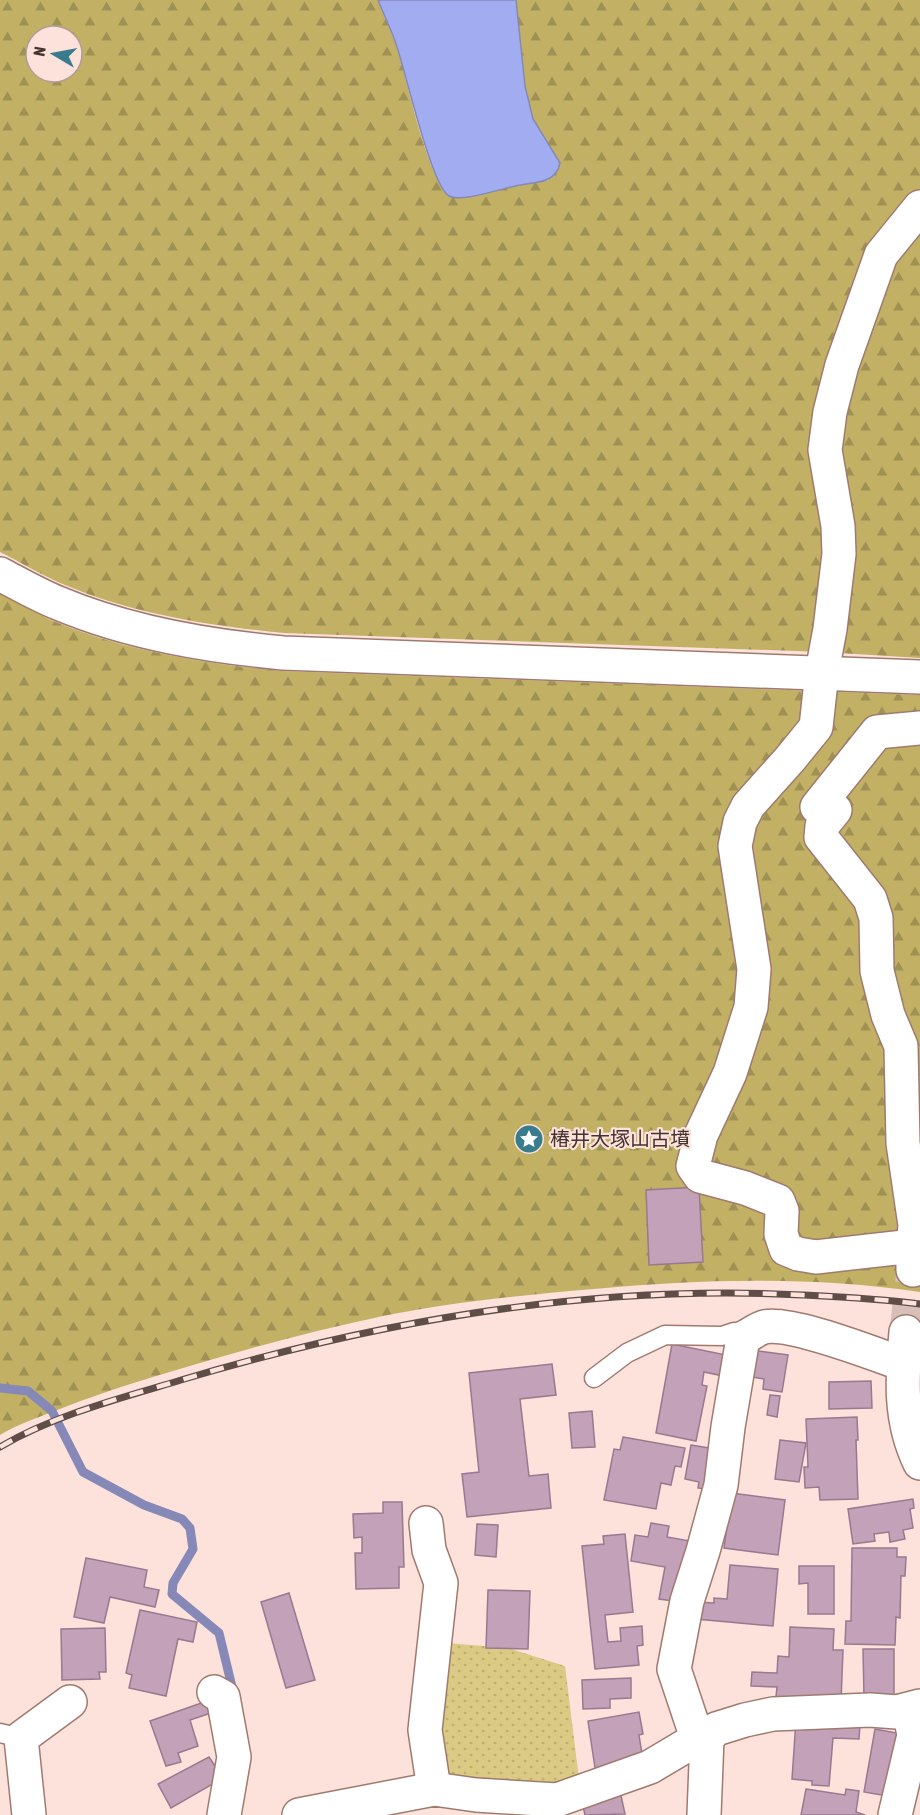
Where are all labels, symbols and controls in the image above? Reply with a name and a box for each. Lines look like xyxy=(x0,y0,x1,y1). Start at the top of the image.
north arrow xyxy=(24,24,84,84)
text: N xyxy=(30,45,49,58)
place icon: 椿井大塚山古墳 xyxy=(513,1123,545,1155)
place label: 椿井大塚山古墳 xyxy=(550,1127,690,1150)

